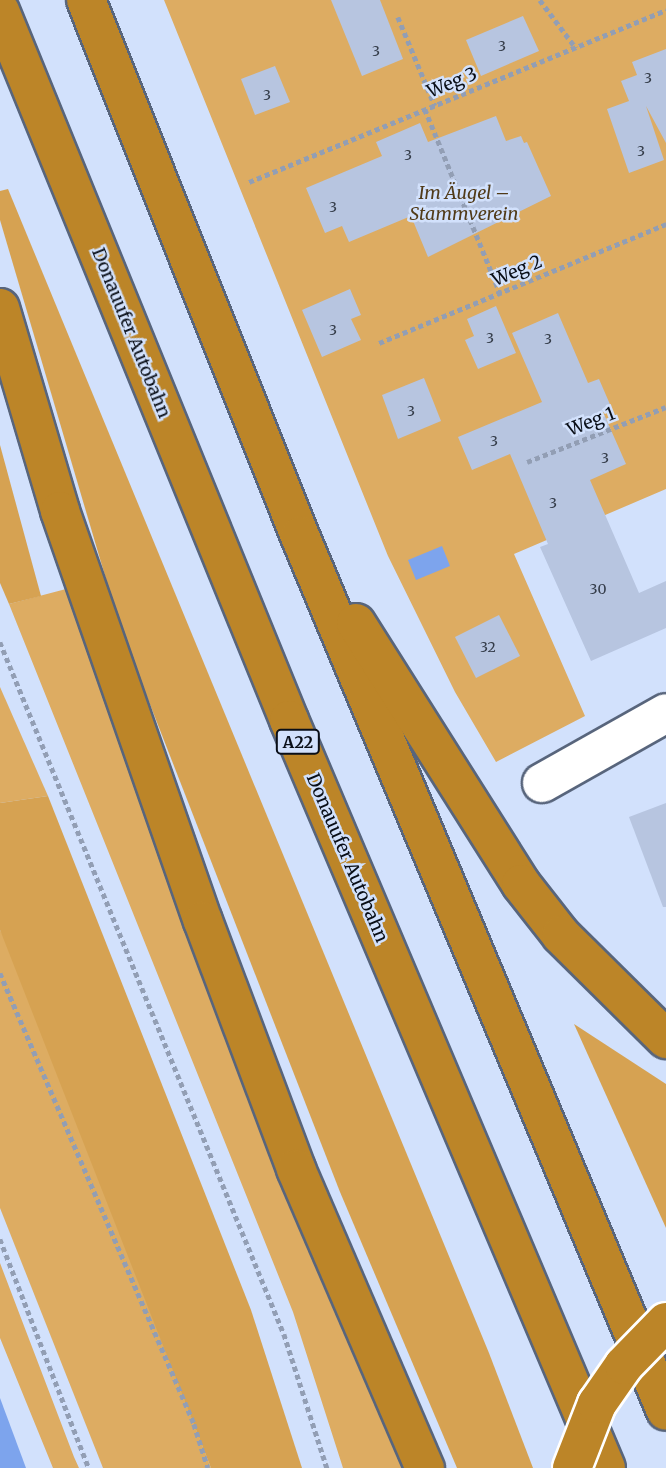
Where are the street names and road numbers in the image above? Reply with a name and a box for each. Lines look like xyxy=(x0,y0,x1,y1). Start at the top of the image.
street label: Weg 3 xyxy=(424,63,480,103)
street label: Donauufer Autobahn xyxy=(87,245,175,421)
street label: Weg 2 xyxy=(489,251,545,291)
street label: Weg 1 xyxy=(564,403,618,441)
road number: A22 xyxy=(275,730,321,754)
street label: Donauufer Autobahn xyxy=(302,770,392,946)

